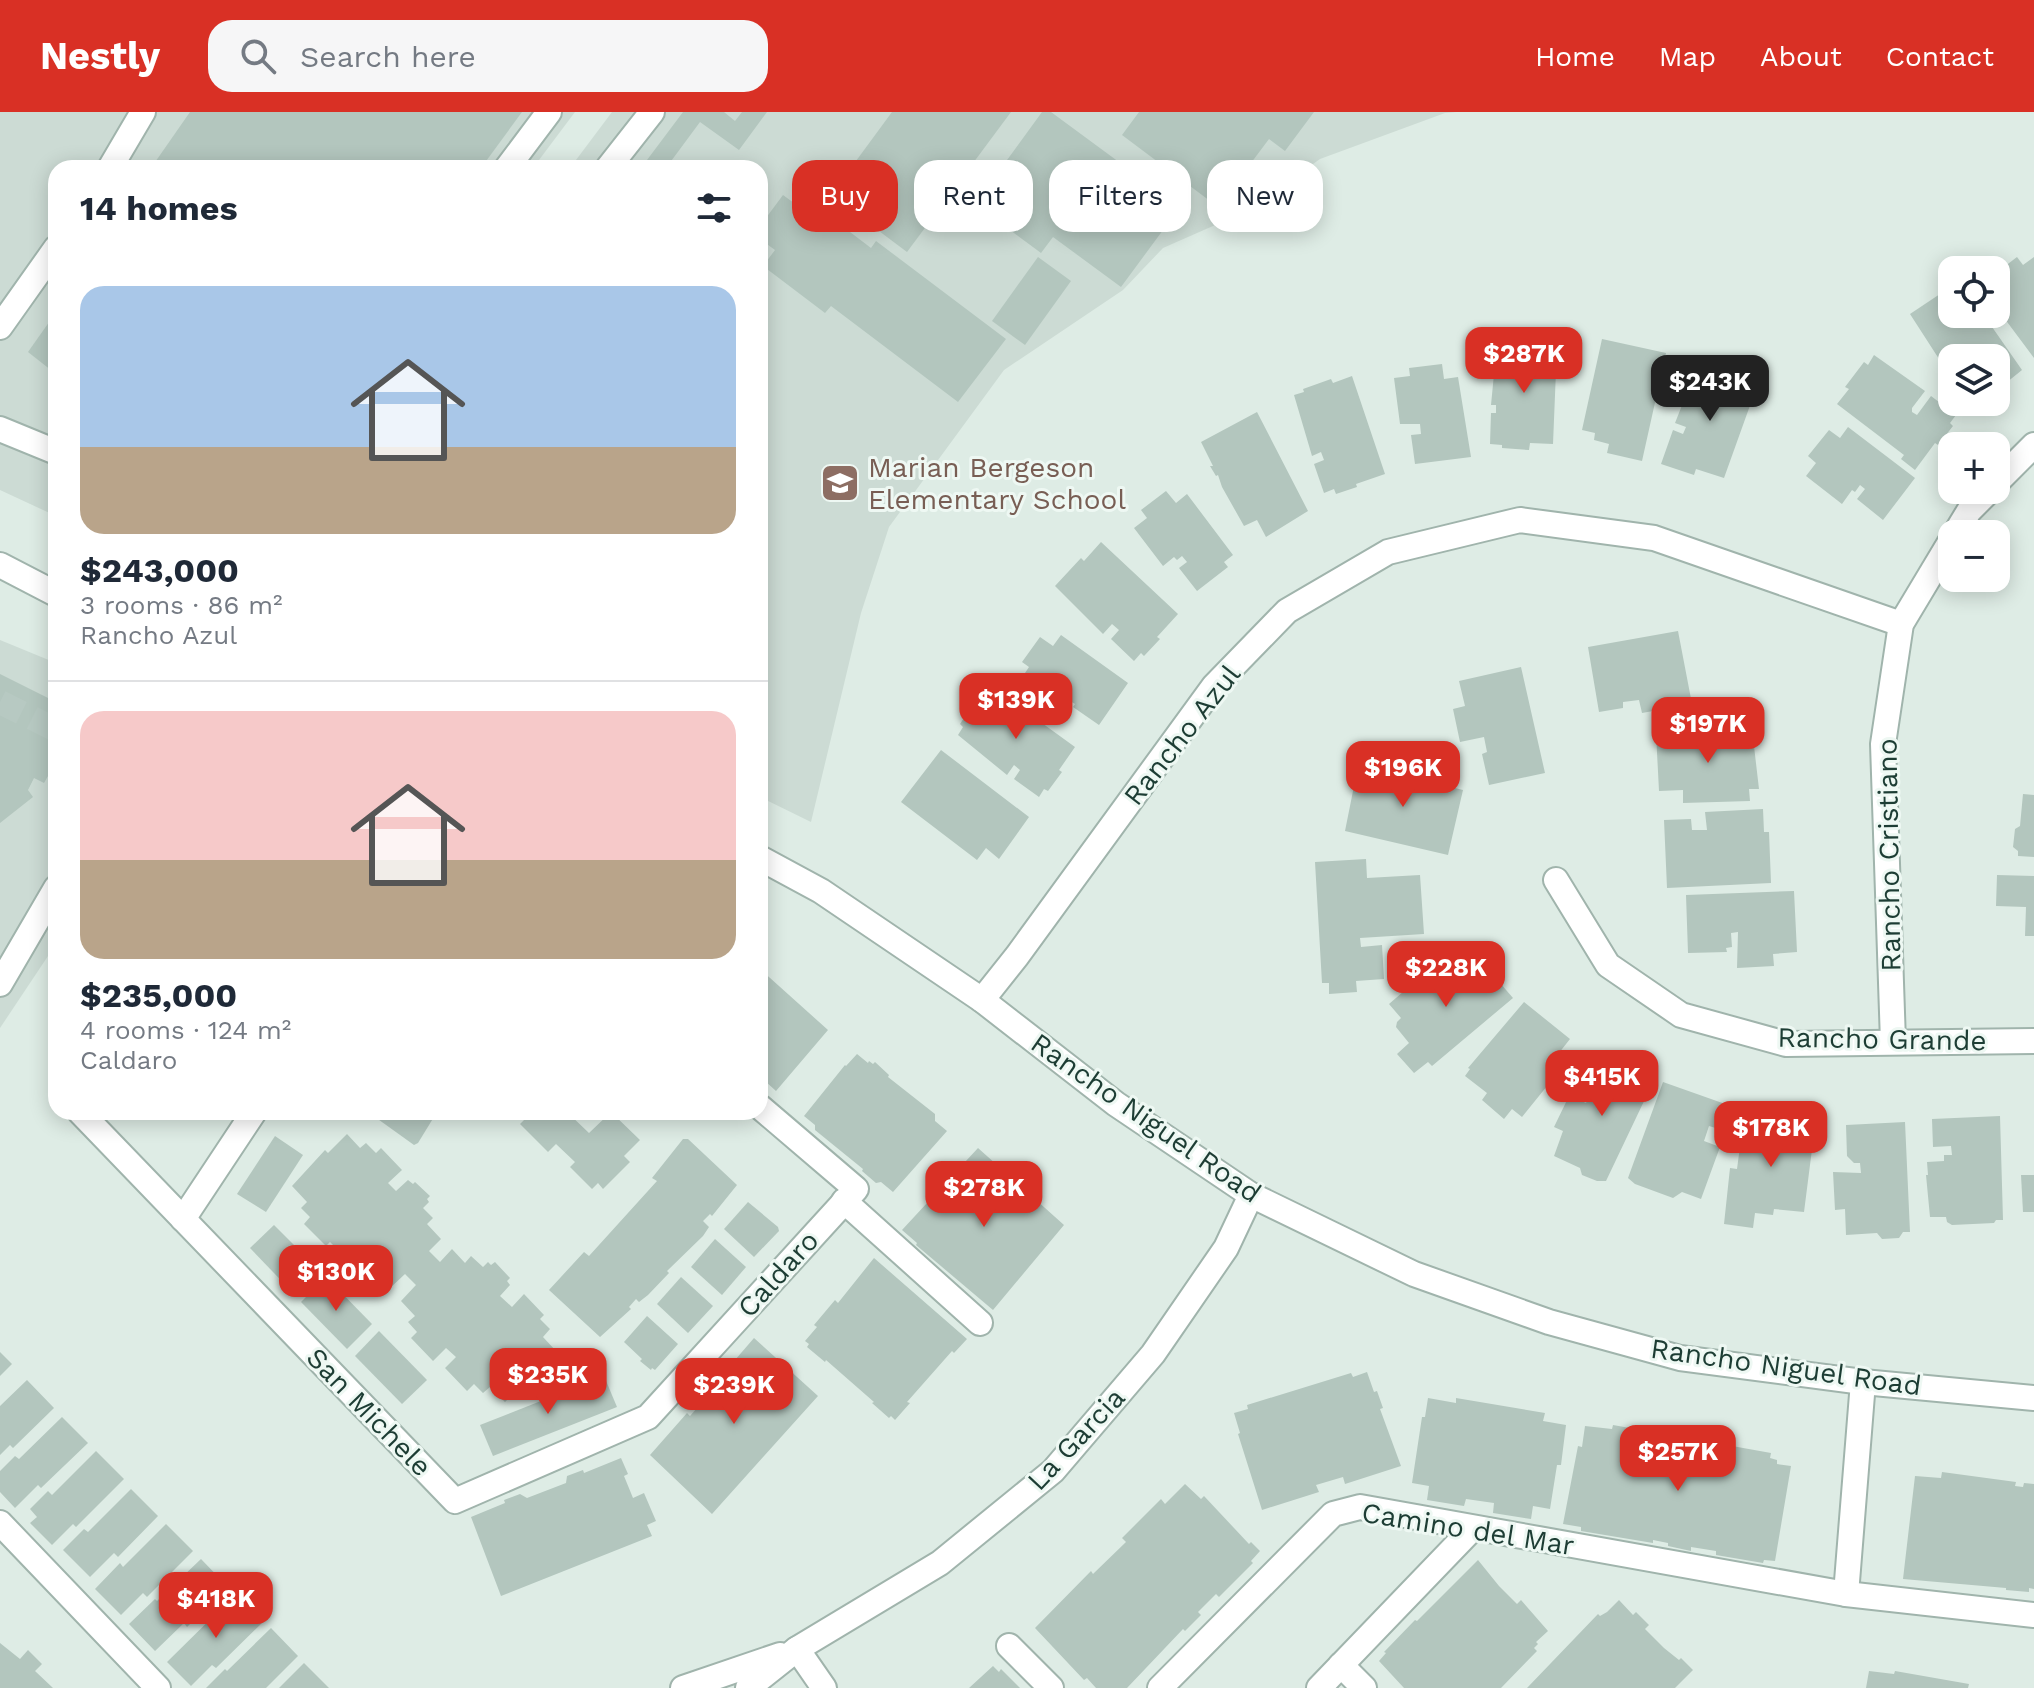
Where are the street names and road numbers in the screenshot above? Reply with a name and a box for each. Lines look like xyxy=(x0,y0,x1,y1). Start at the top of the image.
street label: Rancho Azul xyxy=(1117,658,1247,812)
street label: Rancho Cristiano xyxy=(1870,738,1908,972)
street label: Rancho Grande xyxy=(1777,1021,1987,1057)
street label: Rancho Niguel Road xyxy=(1025,1026,1267,1210)
street label: Caldaro xyxy=(731,1224,825,1324)
street label: Rancho Niguel Road xyxy=(1649,1332,1923,1402)
street label: San Michele xyxy=(300,1341,438,1483)
street label: La Garcia xyxy=(1020,1381,1132,1497)
street label: Camino del Mar xyxy=(1359,1496,1577,1562)

